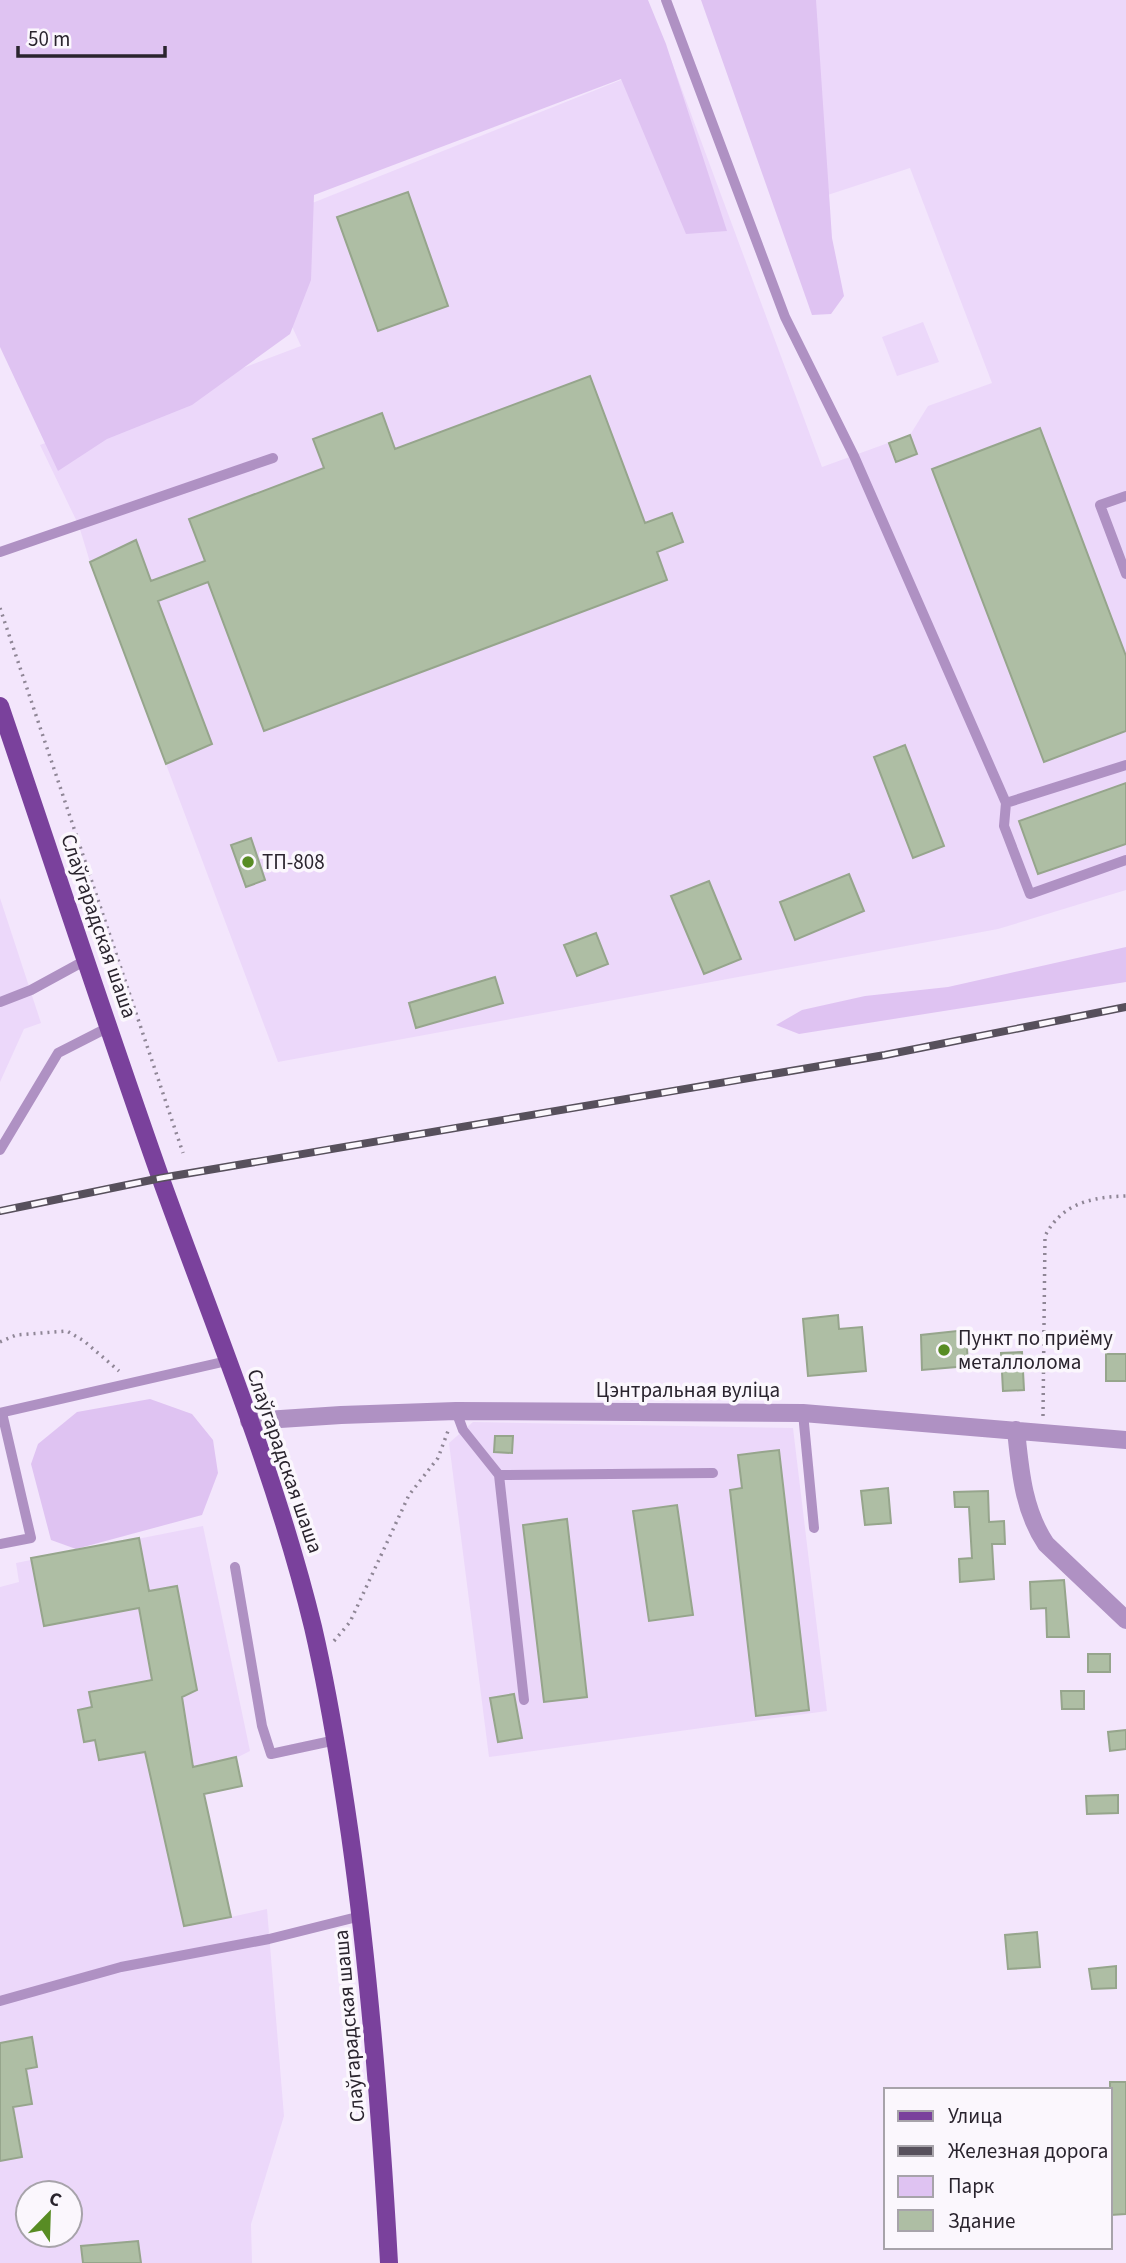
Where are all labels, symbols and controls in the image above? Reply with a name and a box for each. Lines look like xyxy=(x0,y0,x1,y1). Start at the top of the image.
scale bar xyxy=(18,14,164,58)
text: 50 m xyxy=(28,24,70,54)
street label: Слаўгарадская шаша xyxy=(53,830,145,1022)
place label: ТП-808 xyxy=(262,847,325,877)
marker: ТП-808 xyxy=(240,854,256,870)
place label: Пункт по приёму металлолома xyxy=(958,1323,1113,1377)
marker: Пункт по приёму металлолома xyxy=(936,1342,952,1358)
street label: Слаўгарадская шаша xyxy=(239,1365,331,1557)
street label: Цэнтральная вуліца xyxy=(596,1375,780,1405)
street label: Слаўгарадская шаша xyxy=(326,1928,372,2124)
legend xyxy=(884,2088,1112,2249)
text: Улица xyxy=(948,2101,1003,2131)
text: Железная дорога xyxy=(948,2136,1108,2166)
text: Парк xyxy=(948,2171,995,2201)
north arrow xyxy=(14,2179,84,2249)
text: С xyxy=(45,2185,65,2214)
text: Здание xyxy=(948,2206,1016,2236)

